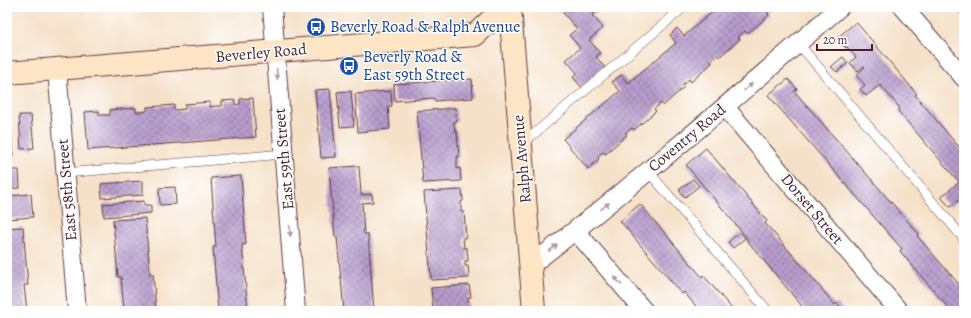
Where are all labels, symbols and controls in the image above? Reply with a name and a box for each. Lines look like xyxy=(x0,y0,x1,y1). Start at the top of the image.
bus stop icon: Beverly Road & Ralph Avenue xyxy=(305,16,327,38)
place label: Beverly Road & Ralph Avenue xyxy=(330,16,520,38)
scale bar xyxy=(817,26,872,52)
text: 20 m xyxy=(823,32,847,48)
street label: Beverley Road xyxy=(215,38,308,68)
place label: Beverly Road & East 59th Street xyxy=(363,46,465,86)
bus stop icon: Beverly Road & East 59th Street xyxy=(338,55,360,77)
one-way arrow xyxy=(274,68,281,80)
one-way arrow xyxy=(743,82,753,92)
street label: Coventry Road xyxy=(643,99,731,177)
street label: East 59th Street xyxy=(269,107,299,211)
street label: Ralph Avenue xyxy=(507,114,537,204)
street label: East 58th Street xyxy=(52,138,82,242)
street label: Dorset Street xyxy=(776,169,848,249)
one-way arrow xyxy=(600,201,610,210)
one-way arrow xyxy=(287,225,294,237)
one-way arrow xyxy=(547,243,558,252)
one-way arrow xyxy=(614,276,623,287)

